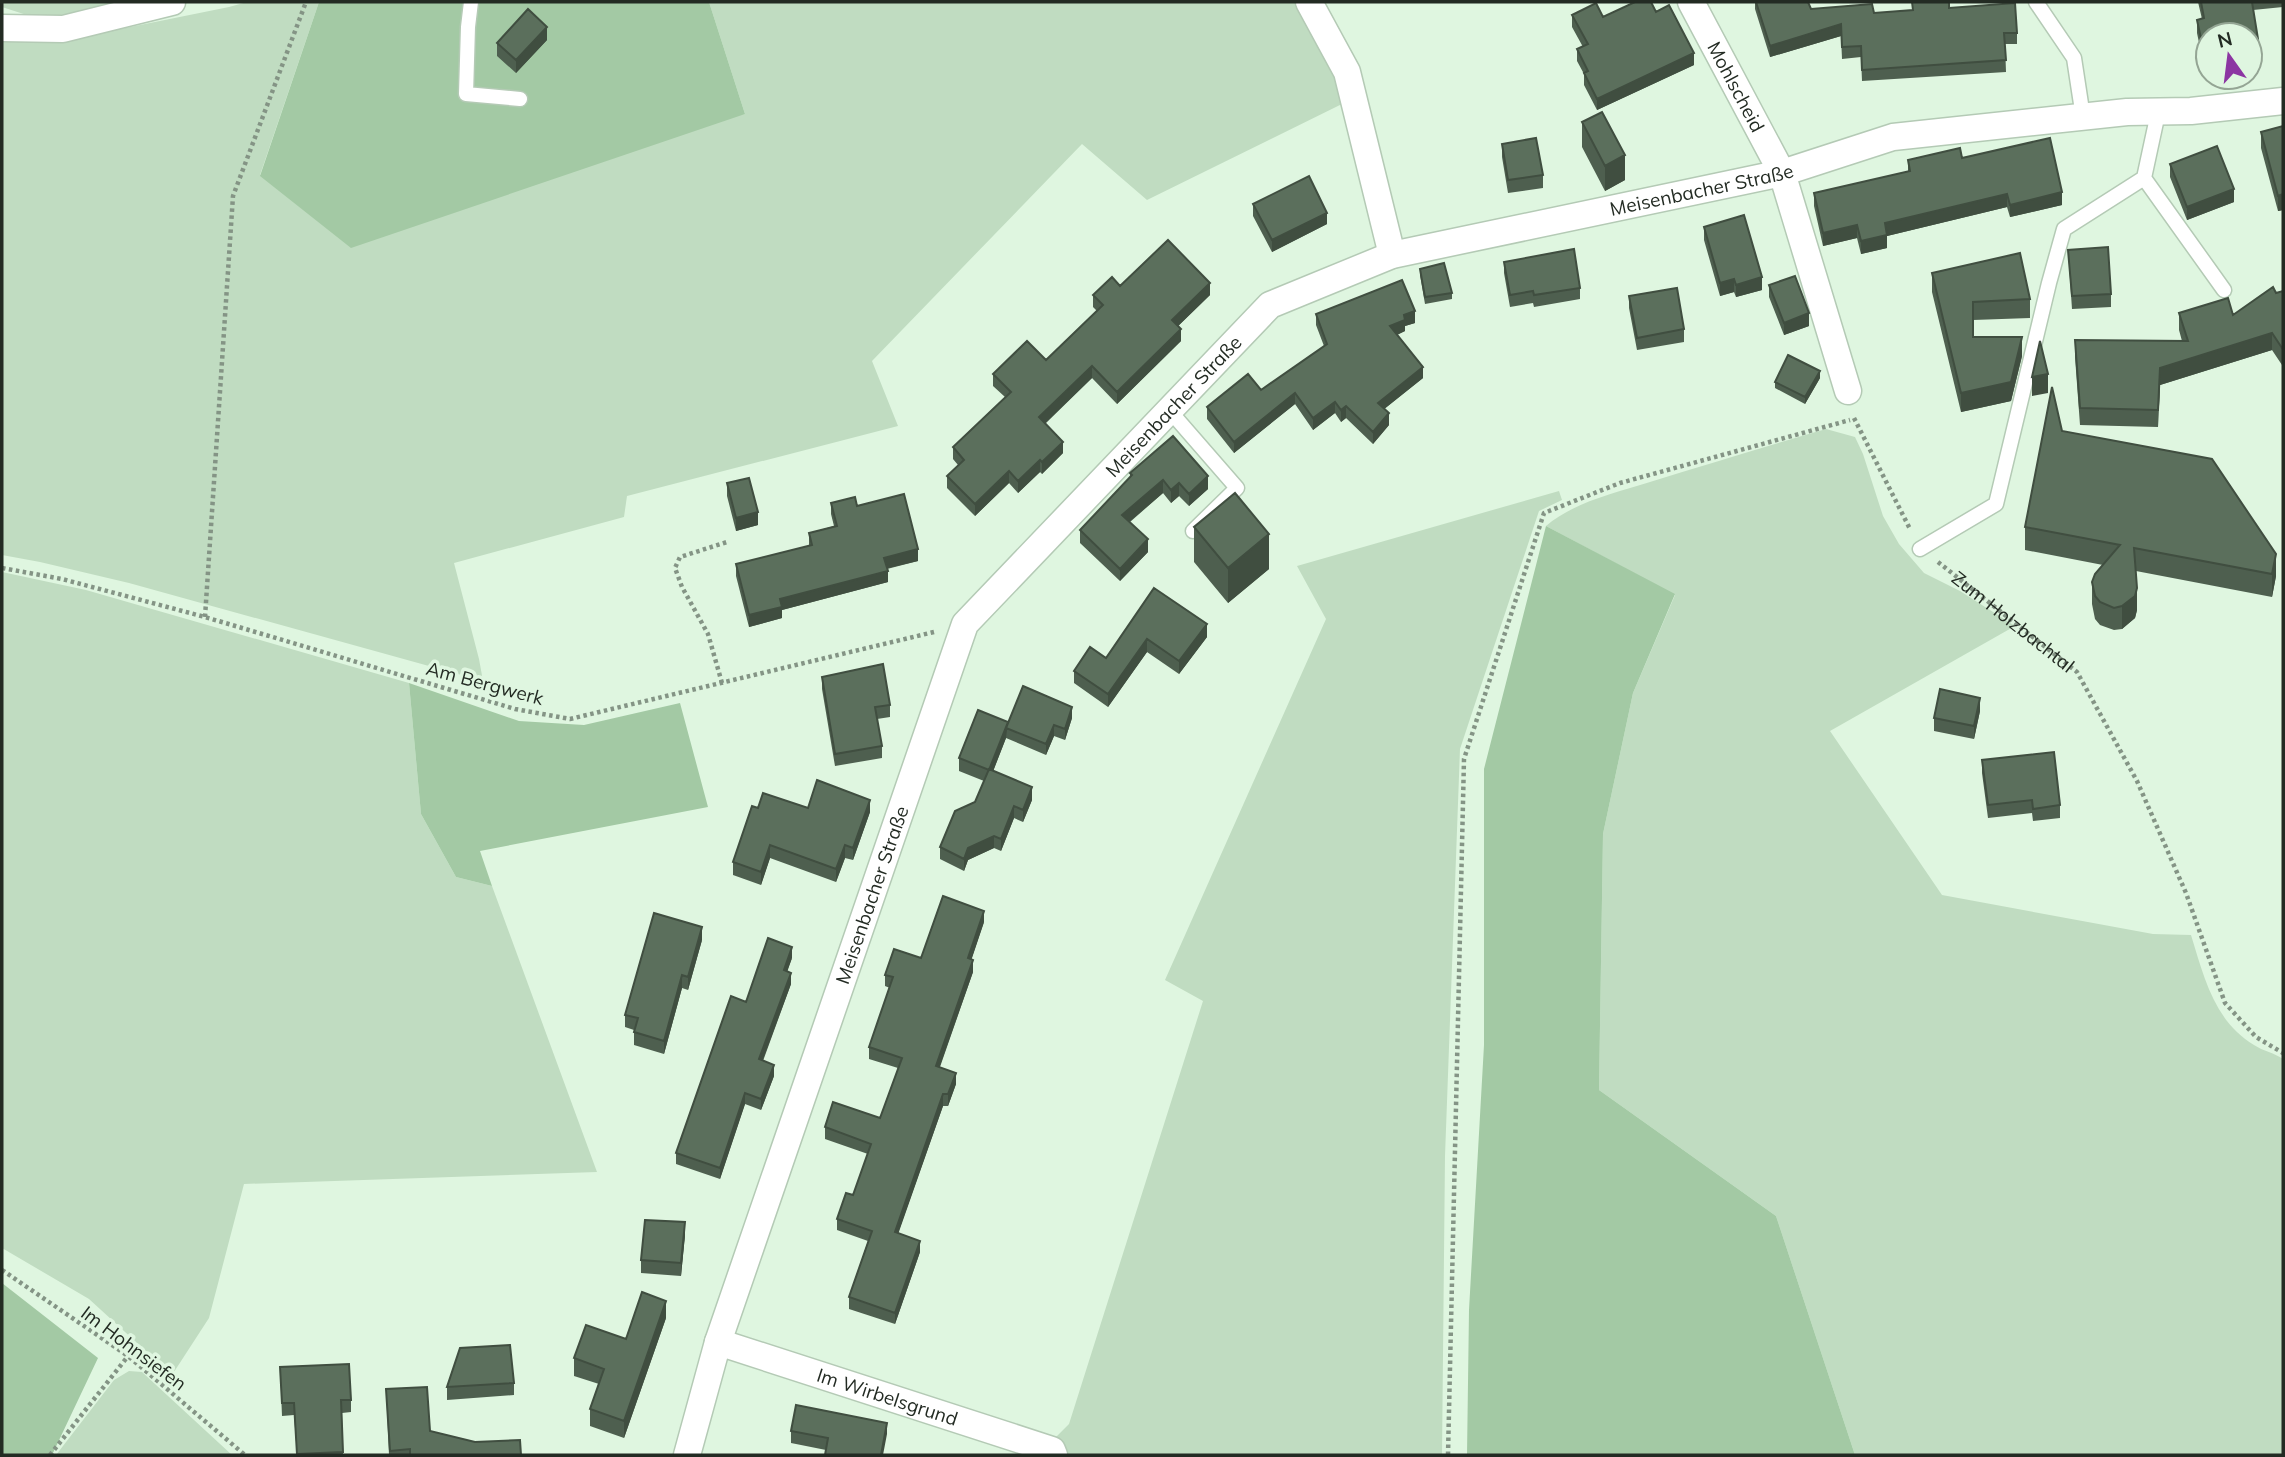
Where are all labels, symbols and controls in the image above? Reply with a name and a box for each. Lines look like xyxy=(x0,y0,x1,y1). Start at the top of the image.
north arrow xyxy=(2194,21,2264,91)
text: N xyxy=(2215,26,2235,53)
street label: Mohlscheid xyxy=(1702,37,1770,136)
street label: Meisenbacher Straße xyxy=(1608,158,1796,221)
street label: Meisenbacher Straße xyxy=(1100,330,1247,482)
street label: Zum Holzbachtal xyxy=(1947,566,2079,677)
street label: Am Bergwerk xyxy=(424,656,547,710)
street label: Meisenbacher Straße xyxy=(830,803,914,987)
street label: Im Hohnsiefen xyxy=(76,1300,192,1396)
street label: Im Wirbelsgrund xyxy=(814,1363,961,1431)

